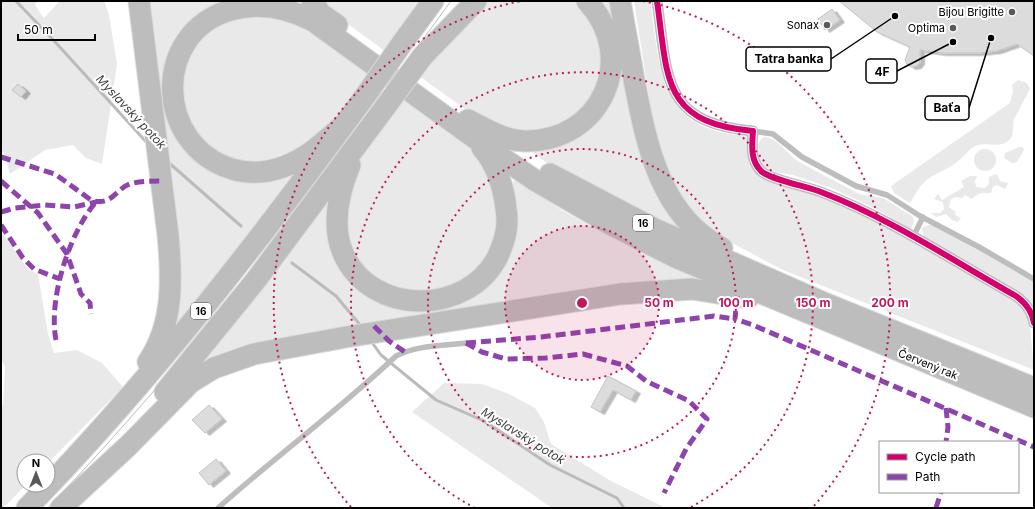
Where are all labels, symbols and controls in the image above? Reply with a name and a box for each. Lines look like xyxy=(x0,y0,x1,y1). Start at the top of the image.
place label: Bijou Brigitte xyxy=(938,5,1004,19)
marker: Bijou Brigitte xyxy=(1007,7,1017,17)
scale bar xyxy=(18,16,95,42)
place label: Sonax xyxy=(787,18,819,32)
marker: Sonax xyxy=(822,20,832,30)
place label: Optima xyxy=(908,21,945,35)
text: 50 m xyxy=(24,22,53,37)
marker: Optima xyxy=(948,23,958,33)
callout: Tatra banka xyxy=(746,47,831,71)
text: Tatra banka xyxy=(754,51,824,66)
callout: 4F xyxy=(866,59,897,83)
text: 4F xyxy=(874,64,890,79)
water label: Myslavský potok xyxy=(93,71,170,152)
callout: Baťa xyxy=(925,96,969,120)
text: Baťa xyxy=(933,100,961,115)
road number: 16 xyxy=(633,215,653,231)
text: 50 m xyxy=(644,295,674,310)
text: 100 m xyxy=(718,295,754,310)
text: 150 m xyxy=(796,295,830,310)
text: 200 m xyxy=(871,295,909,310)
centre of rings xyxy=(575,296,589,310)
road number: 16 xyxy=(191,303,211,319)
street label: Červený rak xyxy=(896,346,960,382)
water label: Myslavský potok xyxy=(479,404,568,468)
legend xyxy=(879,441,1019,493)
text: Cycle path xyxy=(915,449,976,464)
north arrow xyxy=(16,453,56,493)
text: N xyxy=(32,456,40,470)
text: Path xyxy=(915,469,940,484)

